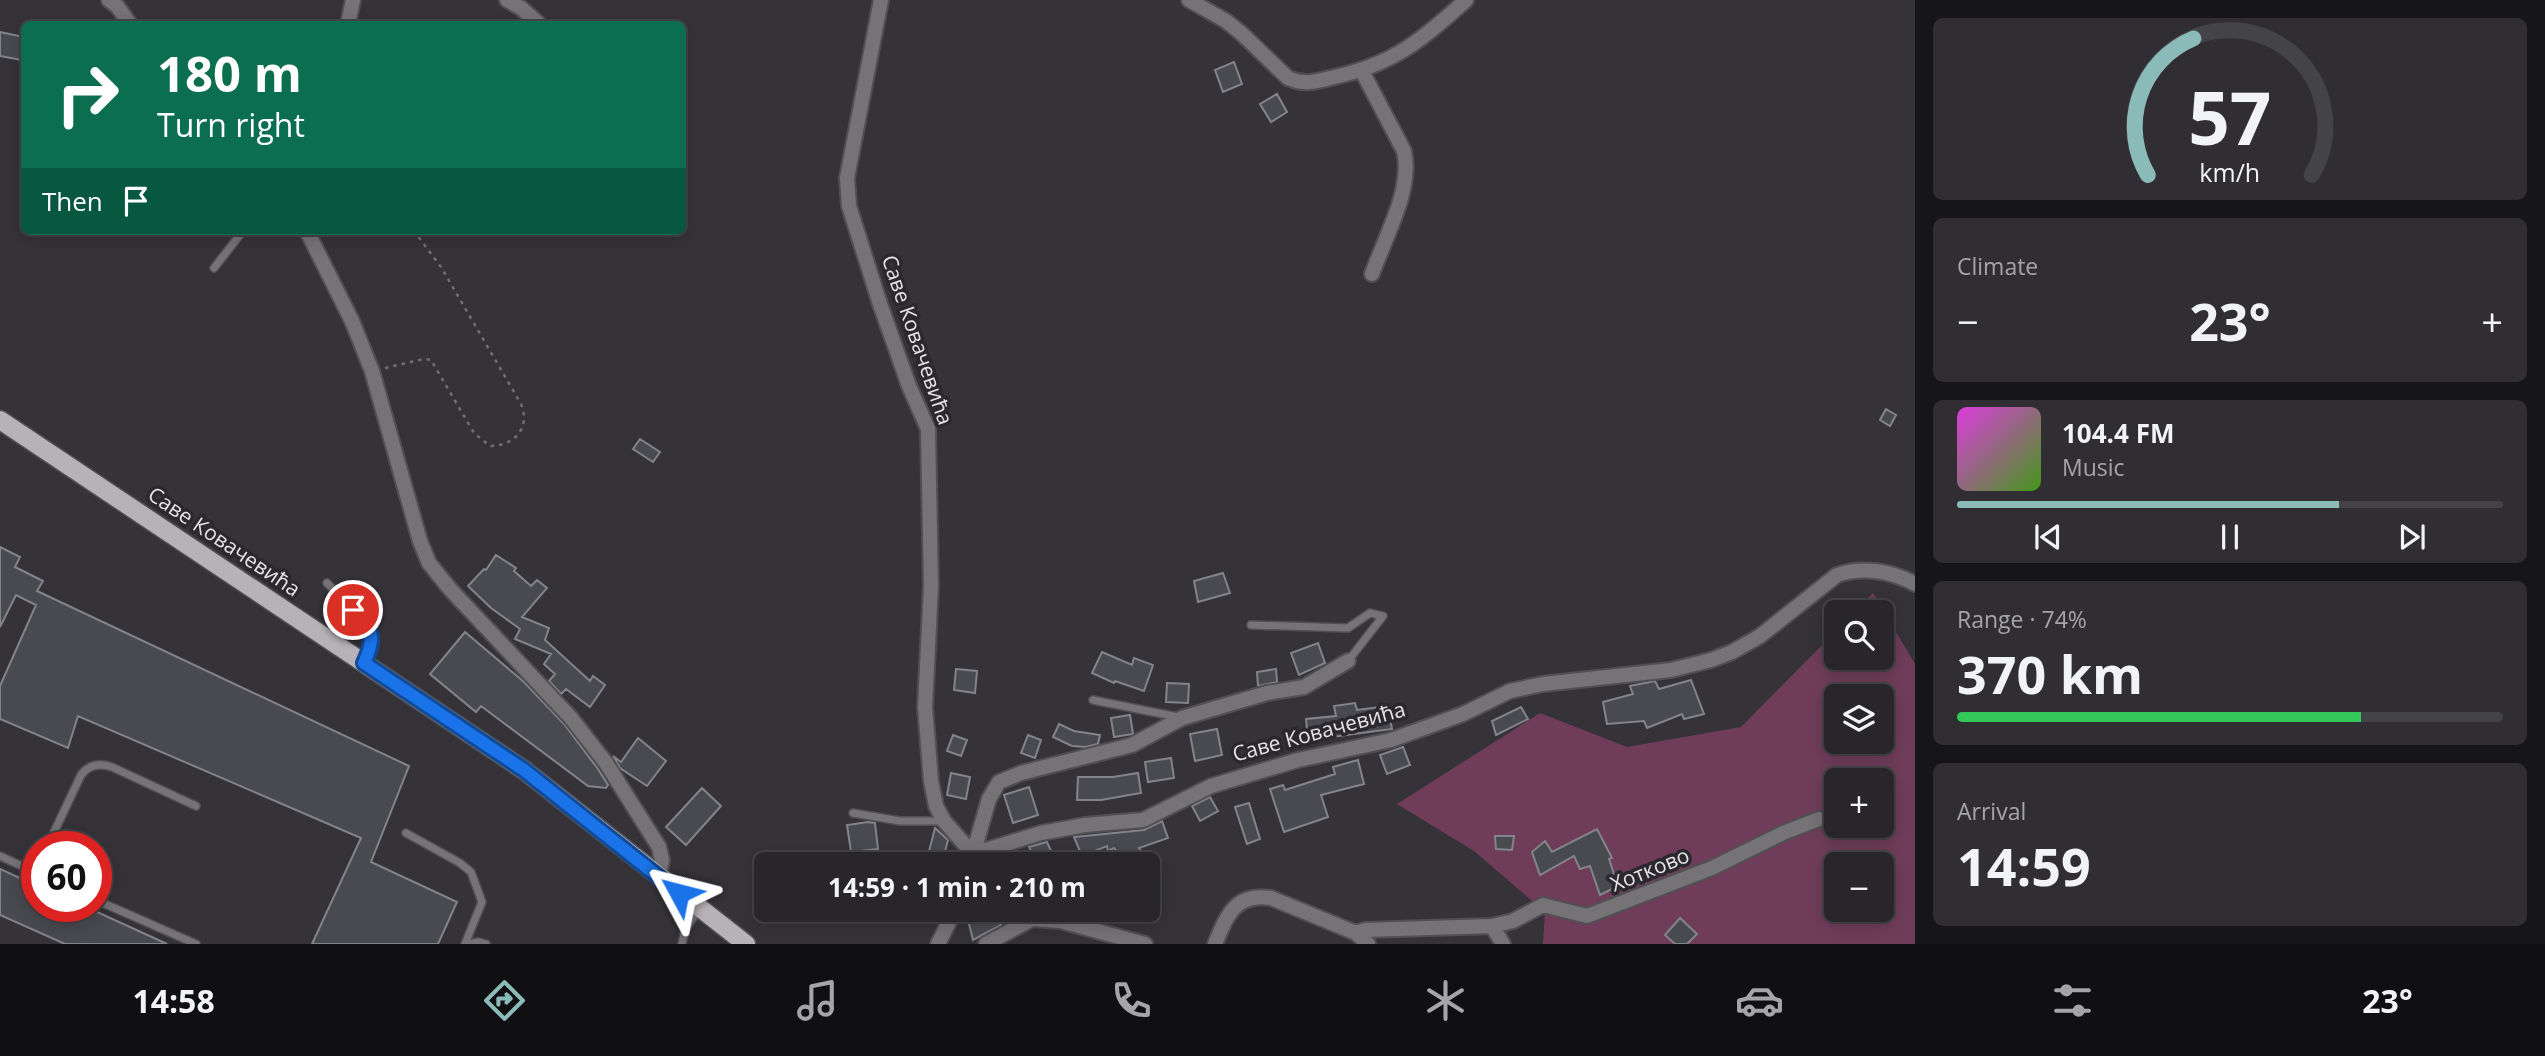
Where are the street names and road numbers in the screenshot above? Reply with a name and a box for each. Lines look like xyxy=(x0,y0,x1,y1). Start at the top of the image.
street label: Саве Ковачевића xyxy=(876,251,960,428)
street label: Саве Ковачевића xyxy=(143,480,306,603)
street label: Саве Ковачевића xyxy=(1229,694,1408,768)
street label: Хотково xyxy=(1606,841,1693,898)

